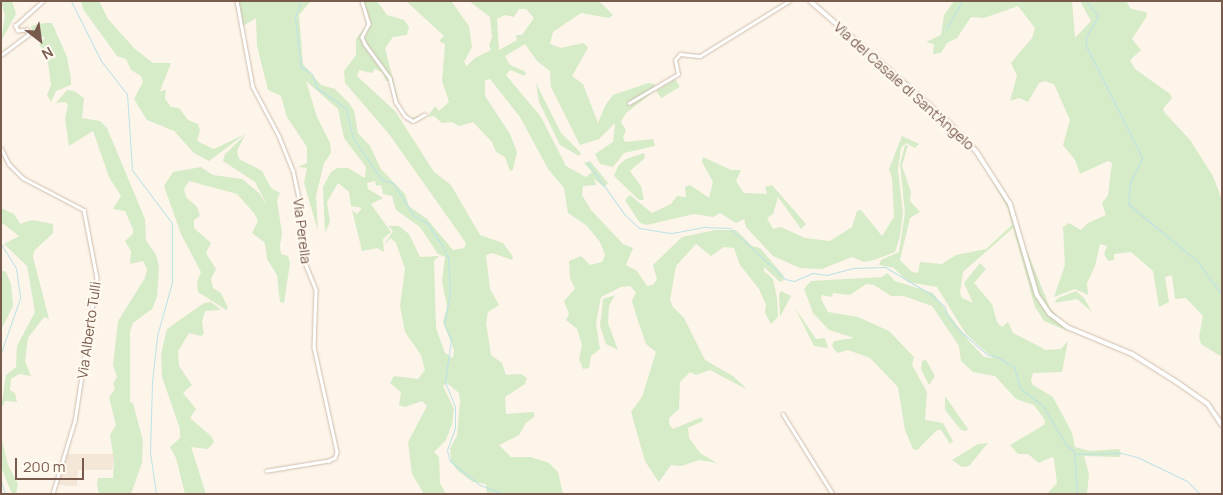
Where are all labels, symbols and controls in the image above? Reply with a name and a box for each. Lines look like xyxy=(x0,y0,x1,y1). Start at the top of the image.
north arrow xyxy=(15,15,65,65)
street label: Via del Casale di Sant'Angelo xyxy=(830,19,978,153)
text: N xyxy=(39,43,57,64)
street label: Via Perella xyxy=(290,197,314,265)
street label: Via Alberto Tulli xyxy=(74,280,104,380)
scale bar xyxy=(18,448,86,480)
text: 200 m xyxy=(23,456,66,477)

